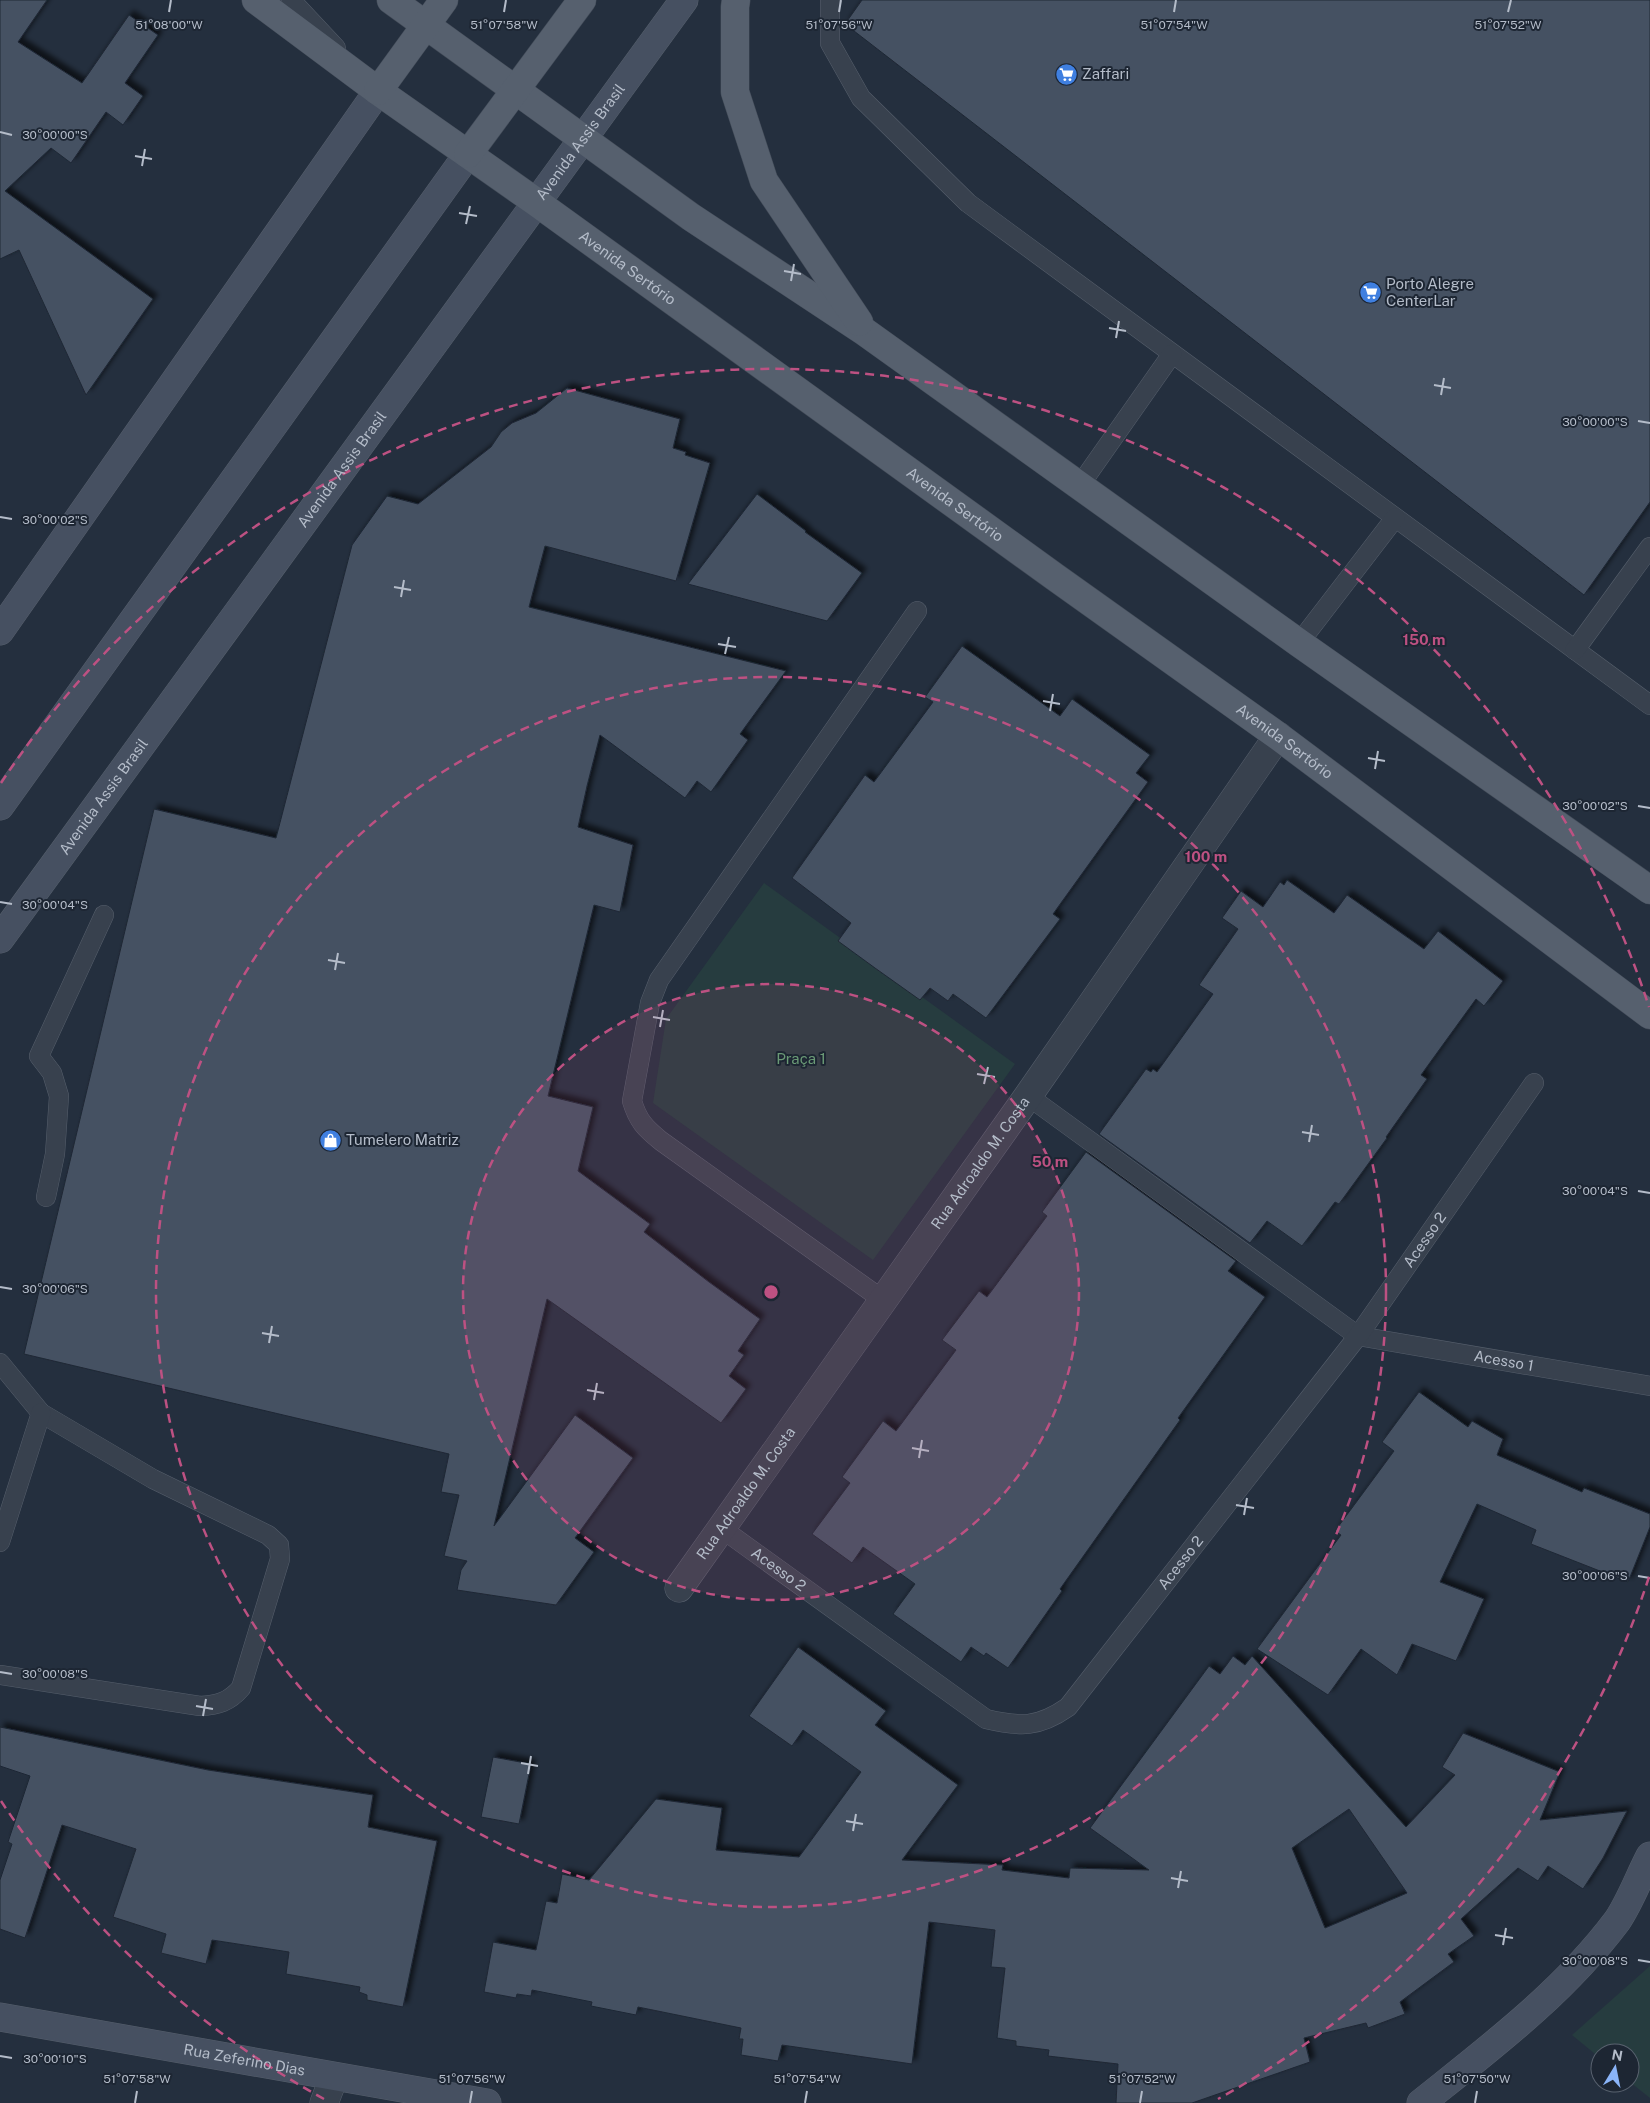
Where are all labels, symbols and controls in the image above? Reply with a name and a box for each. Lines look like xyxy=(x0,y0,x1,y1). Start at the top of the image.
text: 51°08'00"W xyxy=(135,18,203,32)
text: 51°07'58"W xyxy=(470,18,538,32)
text: 51°07'56"W xyxy=(805,18,873,32)
text: 51°07'54"W xyxy=(1140,18,1208,32)
text: 51°07'52"W xyxy=(1475,18,1542,32)
supermarket icon: Zaffari xyxy=(1054,62,1078,86)
place label: Zaffari xyxy=(1082,65,1129,82)
street label: Avenida Assis Brasil xyxy=(532,80,628,203)
text: 30°00'00"S xyxy=(22,128,88,142)
street label: Avenida Sertório xyxy=(576,227,679,308)
place label: Porto Alegre CenterLar xyxy=(1386,275,1474,309)
supermarket icon: Porto Alegre CenterLar xyxy=(1358,281,1382,305)
street label: Avenida Assis Brasil xyxy=(294,408,390,530)
text: 30°00'00"S xyxy=(1562,415,1628,429)
street label: Avenida Sertório xyxy=(903,464,1007,545)
text: 30°00'02"S xyxy=(22,513,88,527)
text: 150 m xyxy=(1402,631,1446,648)
street label: Avenida Sertório xyxy=(1233,700,1336,782)
street label: Avenida Assis Brasil xyxy=(55,735,151,858)
text: 30°00'02"S xyxy=(1562,799,1628,813)
text: 100 m xyxy=(1185,848,1227,865)
text: 30°00'04"S xyxy=(22,898,88,912)
park label: Praça 1 xyxy=(776,1050,826,1067)
street label: Rua Adroaldo M. Costa xyxy=(927,1093,1033,1232)
shop icon: Tumelero Matriz xyxy=(318,1128,342,1152)
place label: Tumelero Matriz xyxy=(346,1131,459,1148)
text: 50 m xyxy=(1032,1153,1068,1170)
text: 30°00'04"S xyxy=(1562,1184,1628,1198)
street label: Acesso 2 xyxy=(1399,1209,1449,1270)
text: 30°00'06"S xyxy=(22,1282,88,1296)
centre of rings xyxy=(762,1283,780,1301)
street label: Acesso 1 xyxy=(1473,1347,1535,1374)
street label: Rua Adroaldo M. Costa xyxy=(693,1424,798,1563)
street label: Acesso 2 xyxy=(1154,1532,1206,1593)
street label: Acesso 2 xyxy=(748,1544,810,1595)
text: 30°00'06"S xyxy=(1562,1569,1628,1583)
text: 30°00'08"S xyxy=(22,1667,88,1681)
text: 30°00'08"S xyxy=(1562,1954,1628,1968)
street label: Rua Zeferino Dias xyxy=(182,2041,306,2079)
north arrow xyxy=(1590,2043,1640,2093)
text: N xyxy=(1610,2046,1624,2064)
text: 30°00'10"S xyxy=(23,2052,87,2066)
text: 51°07'58"W xyxy=(103,2072,171,2086)
text: 51°07'56"W xyxy=(438,2072,506,2086)
text: 51°07'54"W xyxy=(773,2072,841,2086)
text: 51°07'52"W xyxy=(1109,2072,1176,2086)
text: 51°07'50"W xyxy=(1443,2072,1511,2086)

